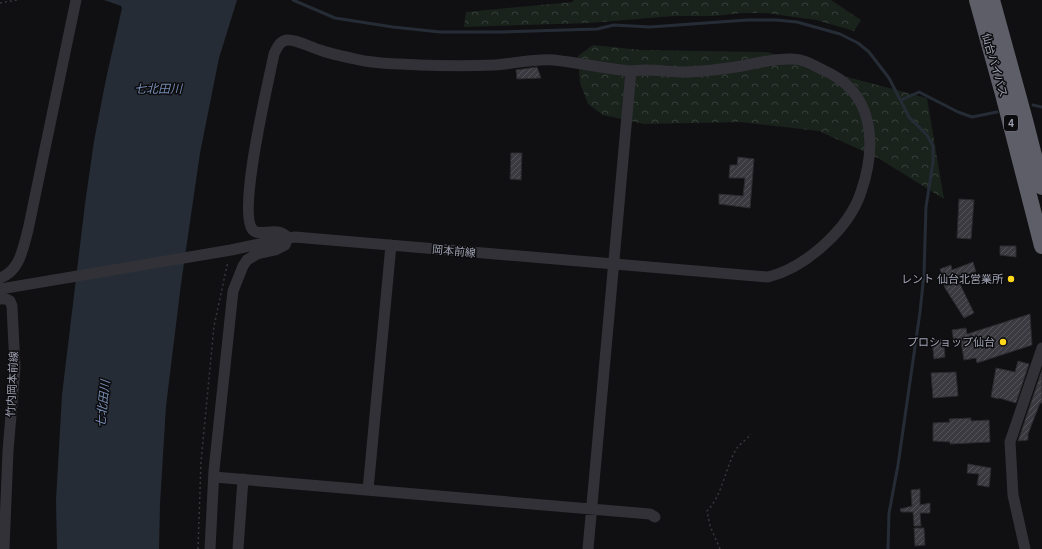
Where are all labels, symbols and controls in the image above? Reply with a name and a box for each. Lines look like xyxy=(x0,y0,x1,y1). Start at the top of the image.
street label: 仙台バイパス xyxy=(980,32,1010,98)
water label: 七北田川 xyxy=(134,82,184,96)
road number: 4 xyxy=(1004,115,1018,131)
street label: 岡本前線 xyxy=(432,243,476,259)
place label: レント 仙台北営業所 xyxy=(901,273,1004,285)
marker: レント 仙台北営業所 xyxy=(1006,274,1016,284)
place label: プロショップ仙台 xyxy=(907,336,995,348)
marker: プロショップ仙台 xyxy=(998,337,1008,347)
street label: 竹内岡本前線 xyxy=(4,351,20,417)
water label: 七北田川 xyxy=(94,377,113,429)

